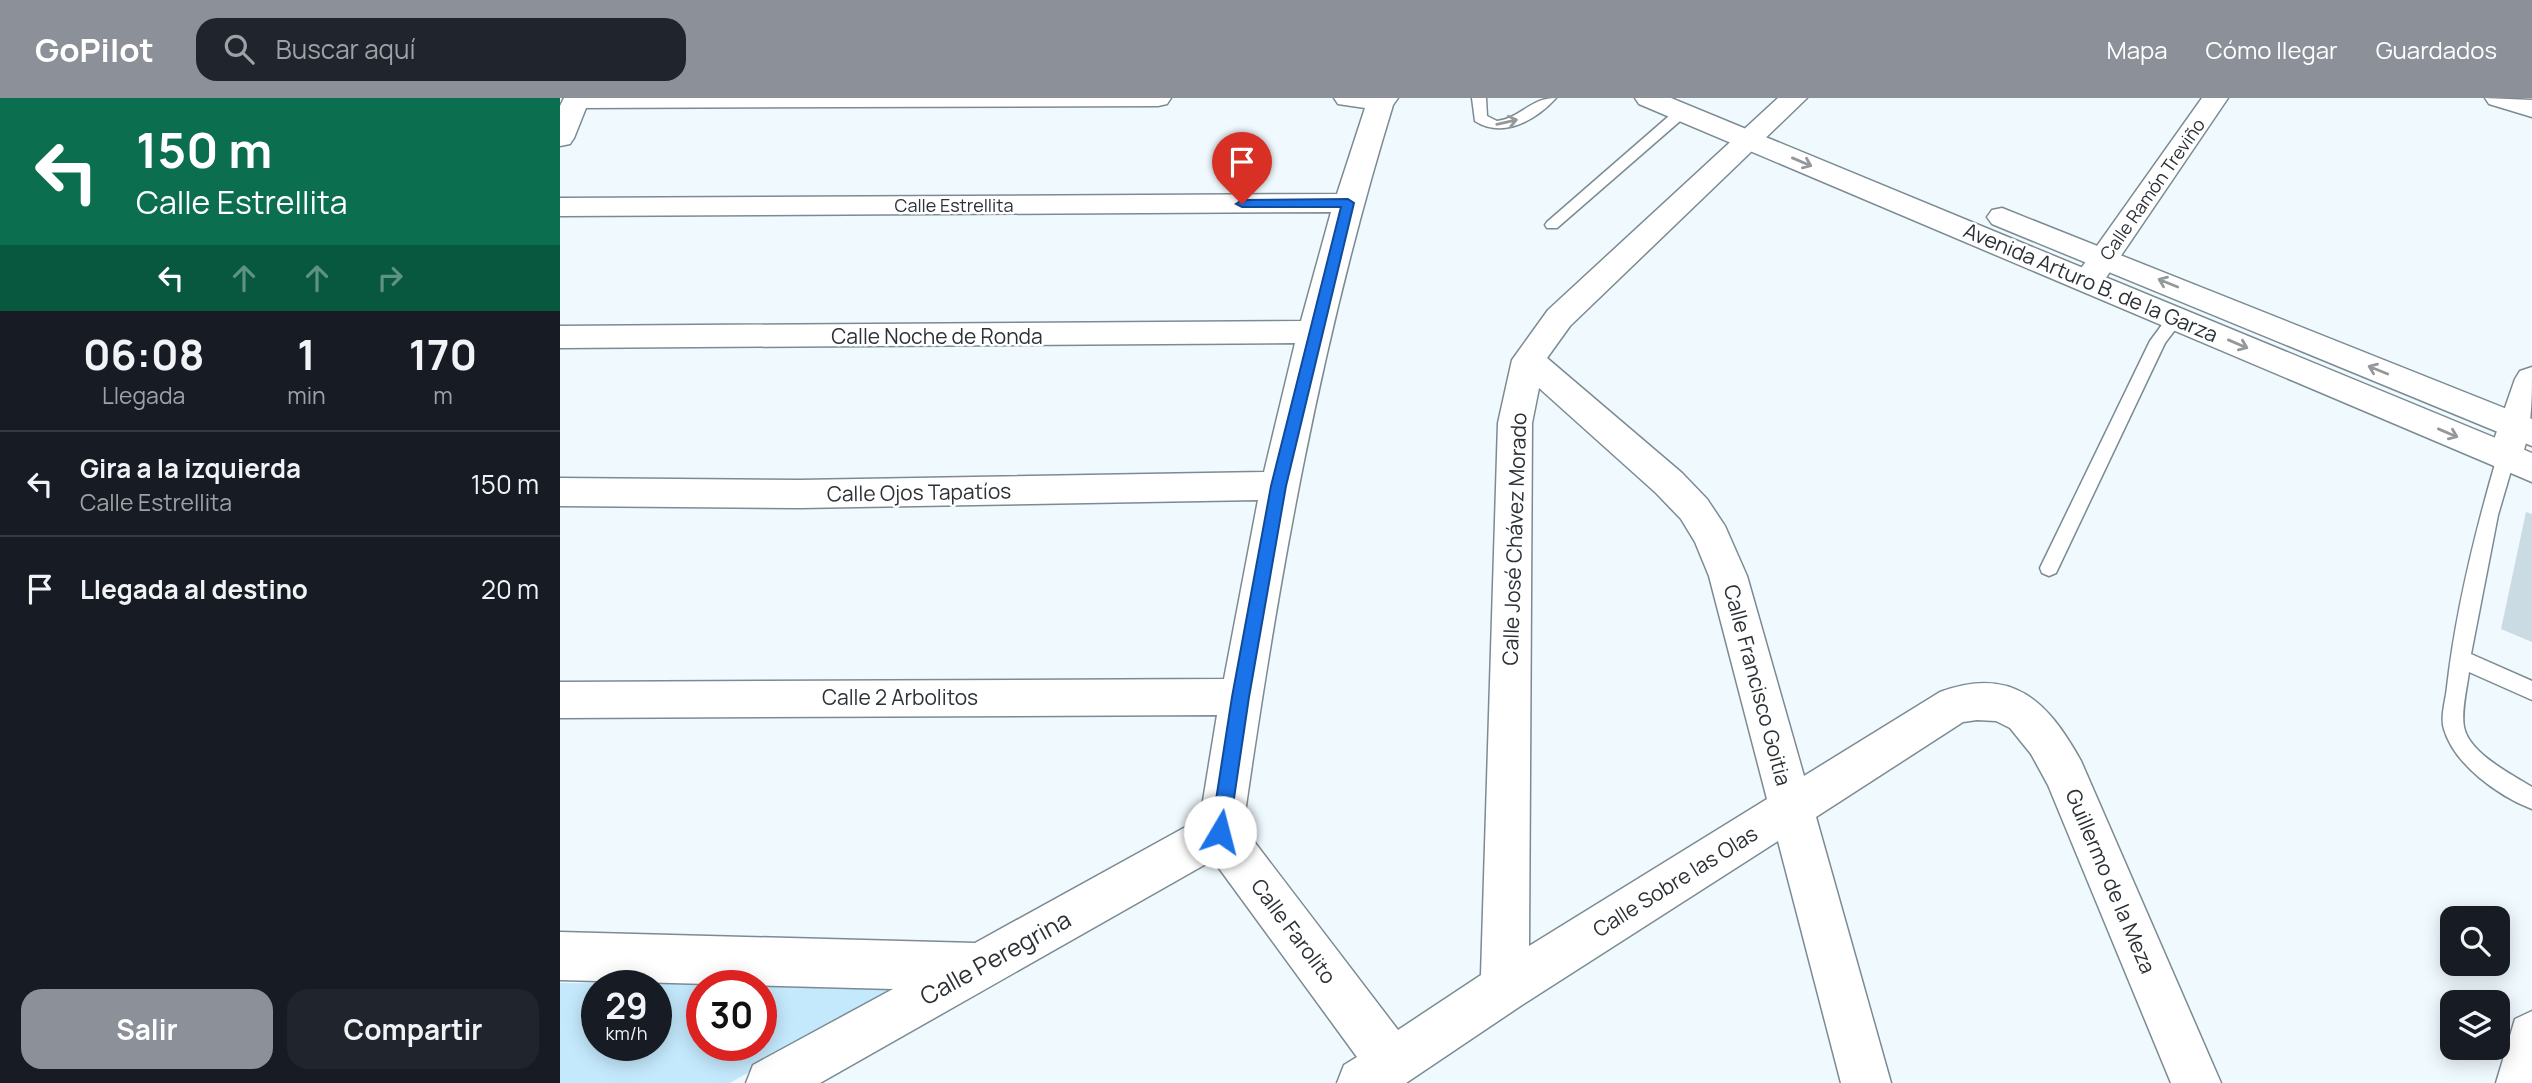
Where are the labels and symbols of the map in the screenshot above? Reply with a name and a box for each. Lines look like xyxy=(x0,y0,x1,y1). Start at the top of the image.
street label: Calle Ramón Treviño xyxy=(2094,113,2210,265)
one-way arrow xyxy=(1495,115,1517,128)
pin xyxy=(1212,132,1272,204)
one-way arrow xyxy=(1791,156,1812,169)
street label: Calle Estrellita xyxy=(895,193,1013,217)
street label: Avenida Arturo B. de la Garza xyxy=(1960,216,2222,348)
one-way arrow xyxy=(2157,276,2179,289)
street label: Calle Noche de Ronda xyxy=(831,322,1043,350)
one-way arrow xyxy=(2227,338,2248,351)
one-way arrow xyxy=(2368,362,2389,375)
street label: Calle José Chávez Morado xyxy=(1496,412,1532,666)
one-way arrow xyxy=(2436,427,2458,440)
street label: Calle Ojos Tapatíos xyxy=(827,476,1011,508)
street label: Calle Francisco Goitia xyxy=(1718,581,1798,789)
street label: Calle 2 Arbolitos xyxy=(822,683,978,711)
street label: Guillermo de la Meza xyxy=(2059,784,2163,978)
position arrow xyxy=(1183,795,1257,869)
street label: Calle Sobre las Olas xyxy=(1587,819,1763,943)
street label: Calle Farolito xyxy=(1245,873,1343,989)
street label: Calle Peregrina xyxy=(914,902,1076,1012)
speed limit sign: 30 xyxy=(686,970,777,1061)

